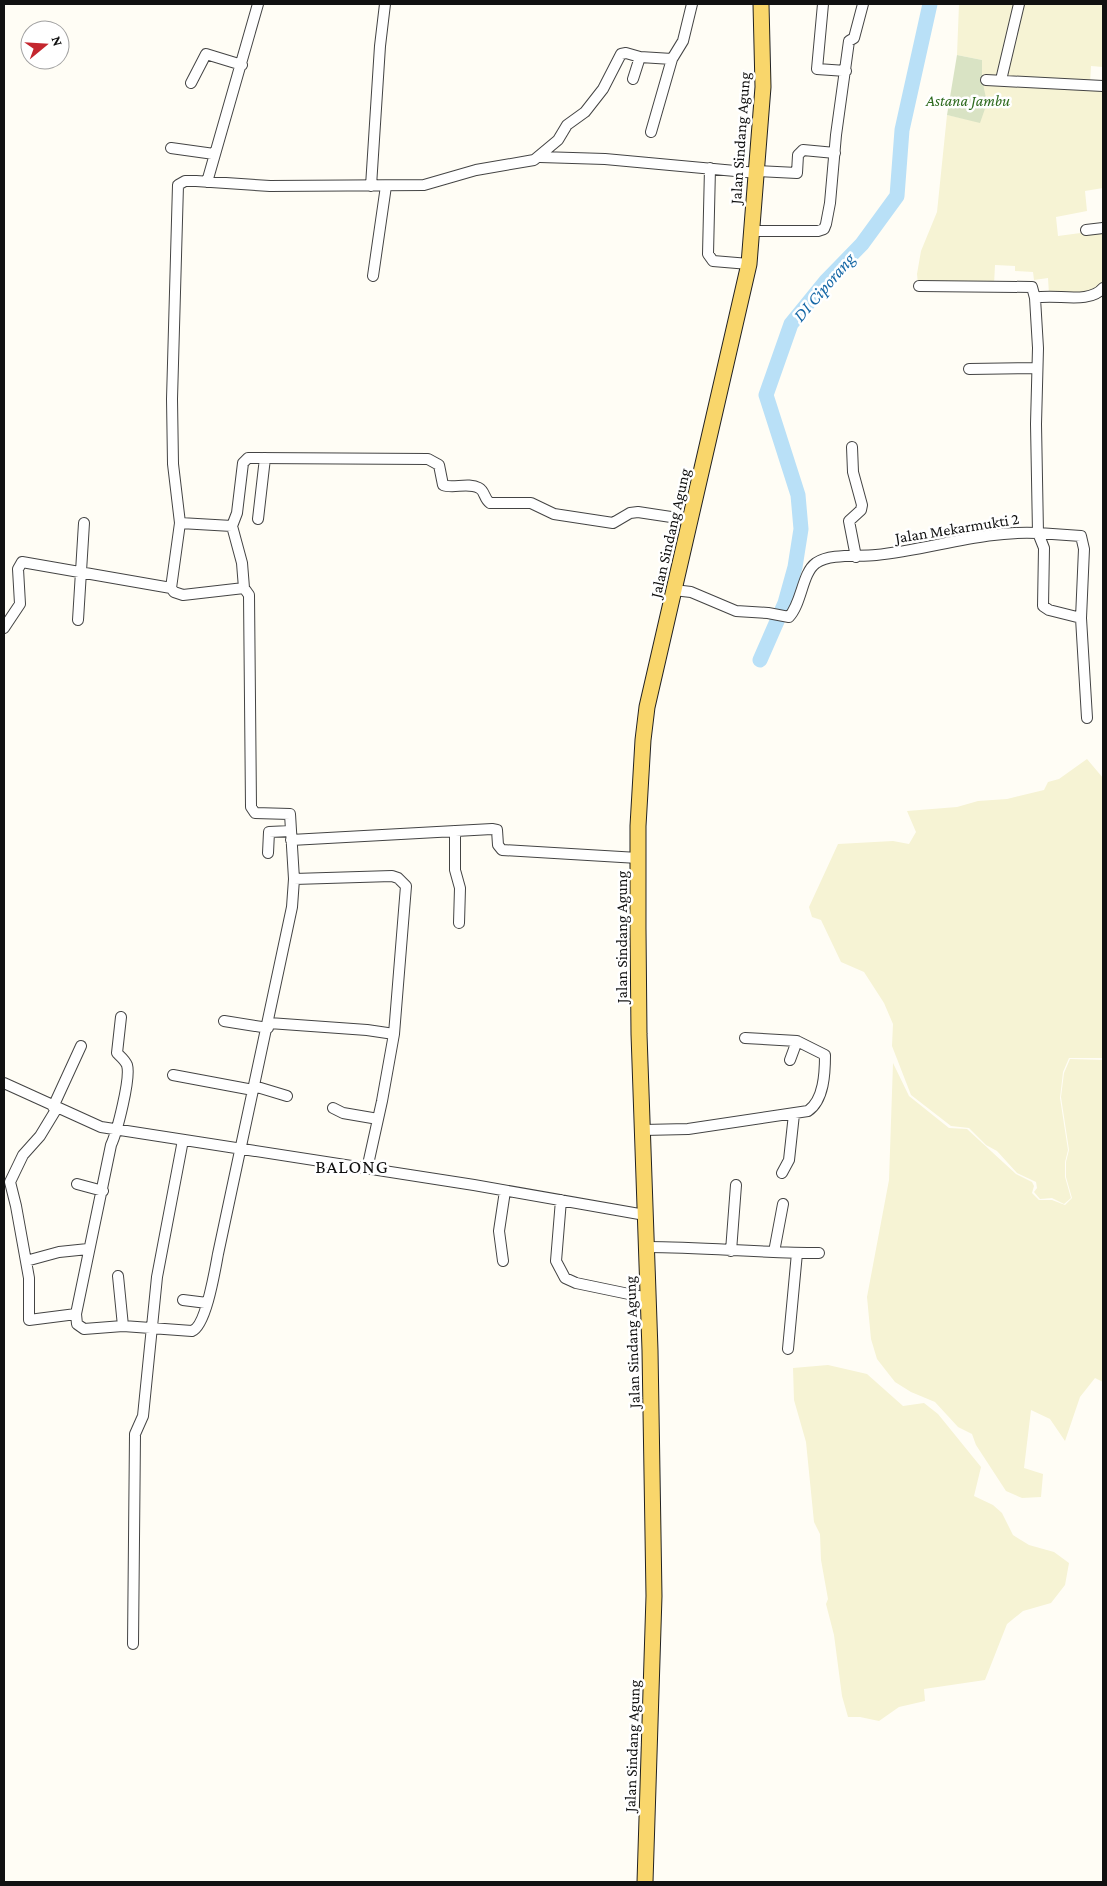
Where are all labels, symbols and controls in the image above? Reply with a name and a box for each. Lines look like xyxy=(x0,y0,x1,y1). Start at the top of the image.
north arrow xyxy=(20,20,70,70)
text: N xyxy=(48,34,67,48)
street label: Jalan Sindang Agung xyxy=(727,71,754,207)
park label: Astana Jambu xyxy=(925,92,1010,110)
water label: DI Ciporang xyxy=(789,248,860,325)
street label: Jalan Sindang Agung xyxy=(646,466,694,602)
street label: Jalan Mekarmukti 2 xyxy=(892,510,1021,548)
street label: Jalan Sindang Agung xyxy=(613,871,631,1005)
district label: BALONG xyxy=(315,1156,389,1177)
street label: Jalan Sindang Agung xyxy=(621,1275,644,1410)
street label: Jalan Sindang Agung xyxy=(621,1679,644,1814)

